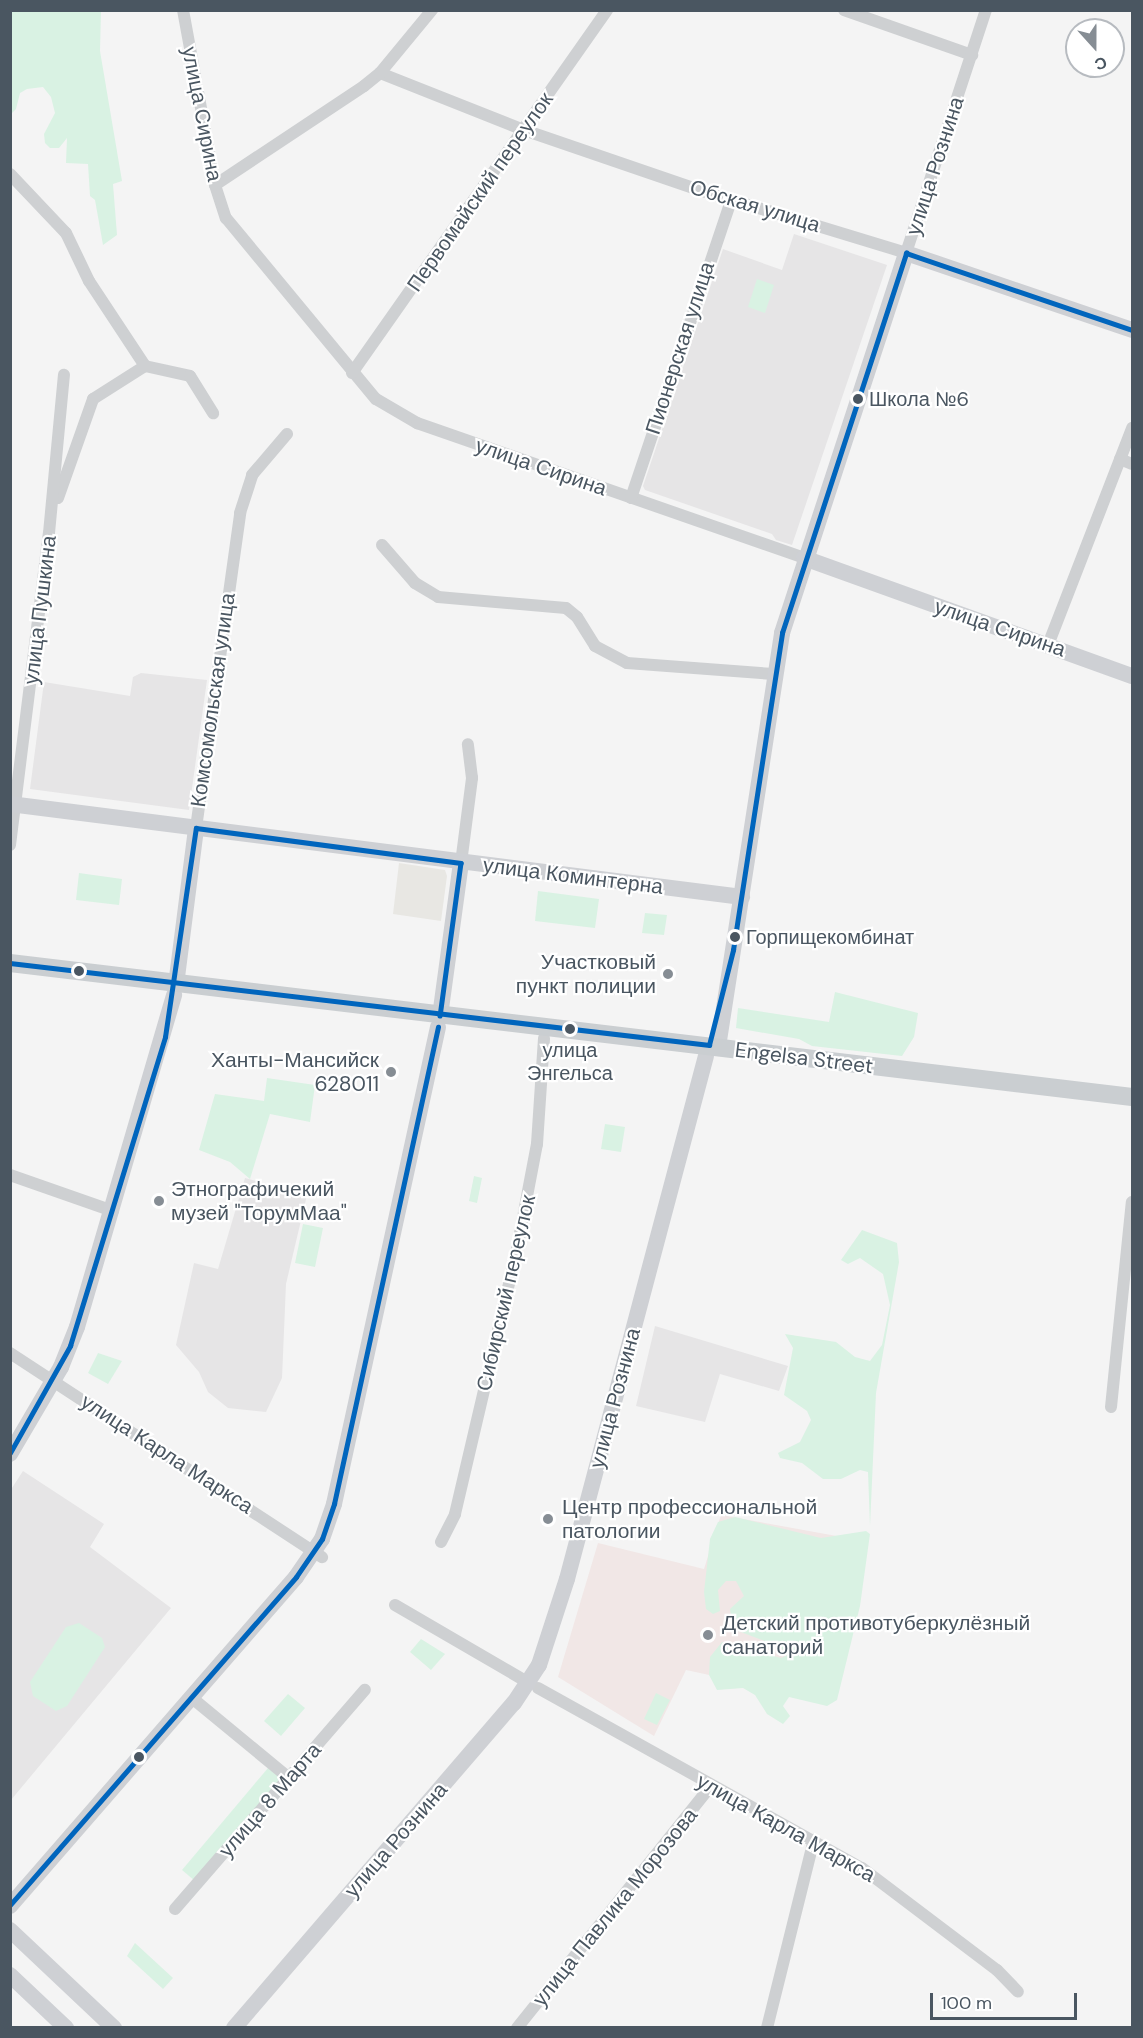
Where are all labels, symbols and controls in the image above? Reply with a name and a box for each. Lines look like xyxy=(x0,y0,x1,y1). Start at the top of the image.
north arrow xyxy=(1065,18,1125,78)
street label: улица Сирина xyxy=(177,44,227,184)
text: С xyxy=(1092,52,1110,75)
street label: Первомайский переулок xyxy=(402,88,558,296)
street label: улица Рознина xyxy=(901,94,969,238)
street label: Обская улица xyxy=(687,174,823,238)
street label: Пионерская улица xyxy=(640,259,720,437)
place label: Школа №6 xyxy=(869,387,969,411)
marker: Школа №6 xyxy=(852,393,864,405)
street label: улица Сирина xyxy=(472,433,610,501)
street label: улица Пушкина xyxy=(18,534,62,686)
street label: Комсомольская улица xyxy=(185,591,241,809)
street label: улица Сирина xyxy=(931,594,1069,662)
street label: улица Коминтерна xyxy=(482,852,664,900)
place label: Горпищекомбинат xyxy=(746,925,914,949)
marker: Горпищекомбинат xyxy=(729,931,741,943)
place label: Участковый пункт полиции xyxy=(516,949,656,999)
unlabelled marker xyxy=(73,965,85,977)
marker: Участковый пункт полиции xyxy=(661,967,675,981)
marker: улица Энгельса xyxy=(564,1023,576,1035)
street label: Engelsa Street xyxy=(734,1037,874,1079)
place label: улица Энгельса xyxy=(527,1038,613,1085)
place label: Ханты-Мансийск 628011 xyxy=(211,1047,379,1097)
marker: Ханты-Мансийск 628011 xyxy=(384,1065,398,1079)
place label: Этнографичекий музей "ТорумМаа" xyxy=(171,1176,347,1226)
street label: Сибирский переулок xyxy=(471,1192,541,1394)
marker: Этнографичекий музей "ТорумМаа" xyxy=(152,1194,166,1208)
street label: улица Рознина xyxy=(584,1325,646,1471)
street label: улица Карла Маркса xyxy=(76,1389,258,1519)
place label: Центр профессиональной патологии xyxy=(562,1494,817,1544)
marker: Центр профессиональной патологии xyxy=(539,1510,557,1528)
place label: Детский противотуберкулёзный санаторий xyxy=(722,1610,1030,1660)
marker: Детский противотуберкулёзный санаторий xyxy=(699,1626,717,1644)
street label: улица 8 Марта xyxy=(213,1738,327,1862)
unlabelled marker xyxy=(133,1751,145,1763)
street label: улица Карла Маркса xyxy=(692,1768,880,1888)
street label: улица Рознина xyxy=(339,1777,453,1903)
street label: улица Павлика Морозова xyxy=(527,1803,703,2011)
scale bar xyxy=(933,1981,1080,2019)
text: 100 m xyxy=(941,1991,992,2015)

